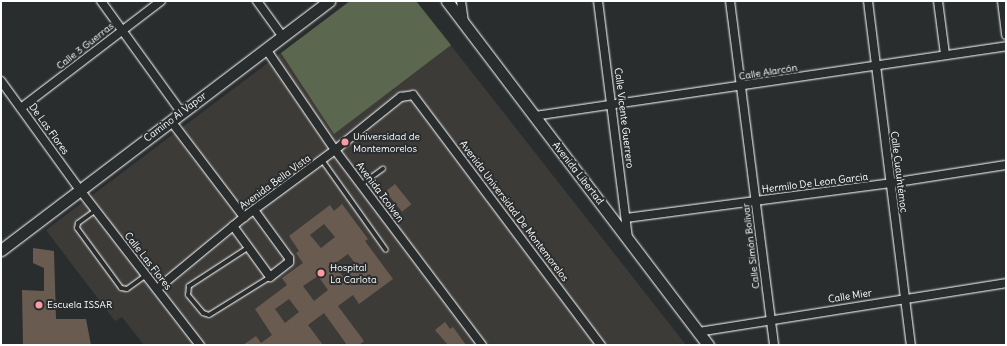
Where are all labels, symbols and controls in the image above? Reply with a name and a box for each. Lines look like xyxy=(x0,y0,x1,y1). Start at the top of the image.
street label: Calle 3 Guerras xyxy=(54,20,116,72)
street label: Calle Alarcón xyxy=(738,61,798,83)
street label: Calle Vicente Guerrero xyxy=(612,67,636,169)
street label: Camino Al Vapor xyxy=(141,90,209,144)
street label: De Las Flores xyxy=(26,101,72,157)
place label: Universidad de Montemorelos xyxy=(353,130,420,154)
street label: Calle Cuauhtémoc xyxy=(888,131,910,213)
marker: Universidad de Montemorelos xyxy=(340,137,350,147)
street label: Avenida Universidad De Montemorelos xyxy=(457,138,571,284)
street label: Avenida Libertad xyxy=(550,139,606,207)
street label: Avenida Bella Vista xyxy=(237,152,313,212)
street label: Avenida Icolven xyxy=(354,160,406,224)
street label: Hermilo De Leon Garcia xyxy=(761,171,869,195)
street label: Calle Simón Bolívar xyxy=(740,203,762,289)
street label: Calle Las Flores xyxy=(122,230,174,292)
place label: Hospital La Carlota xyxy=(330,261,377,284)
marker: Hospital La Carlota xyxy=(315,267,327,279)
street label: Calle Mier xyxy=(827,287,873,305)
place label: Escuela ISSAR xyxy=(47,299,112,311)
marker: Escuela ISSAR xyxy=(34,300,44,310)

